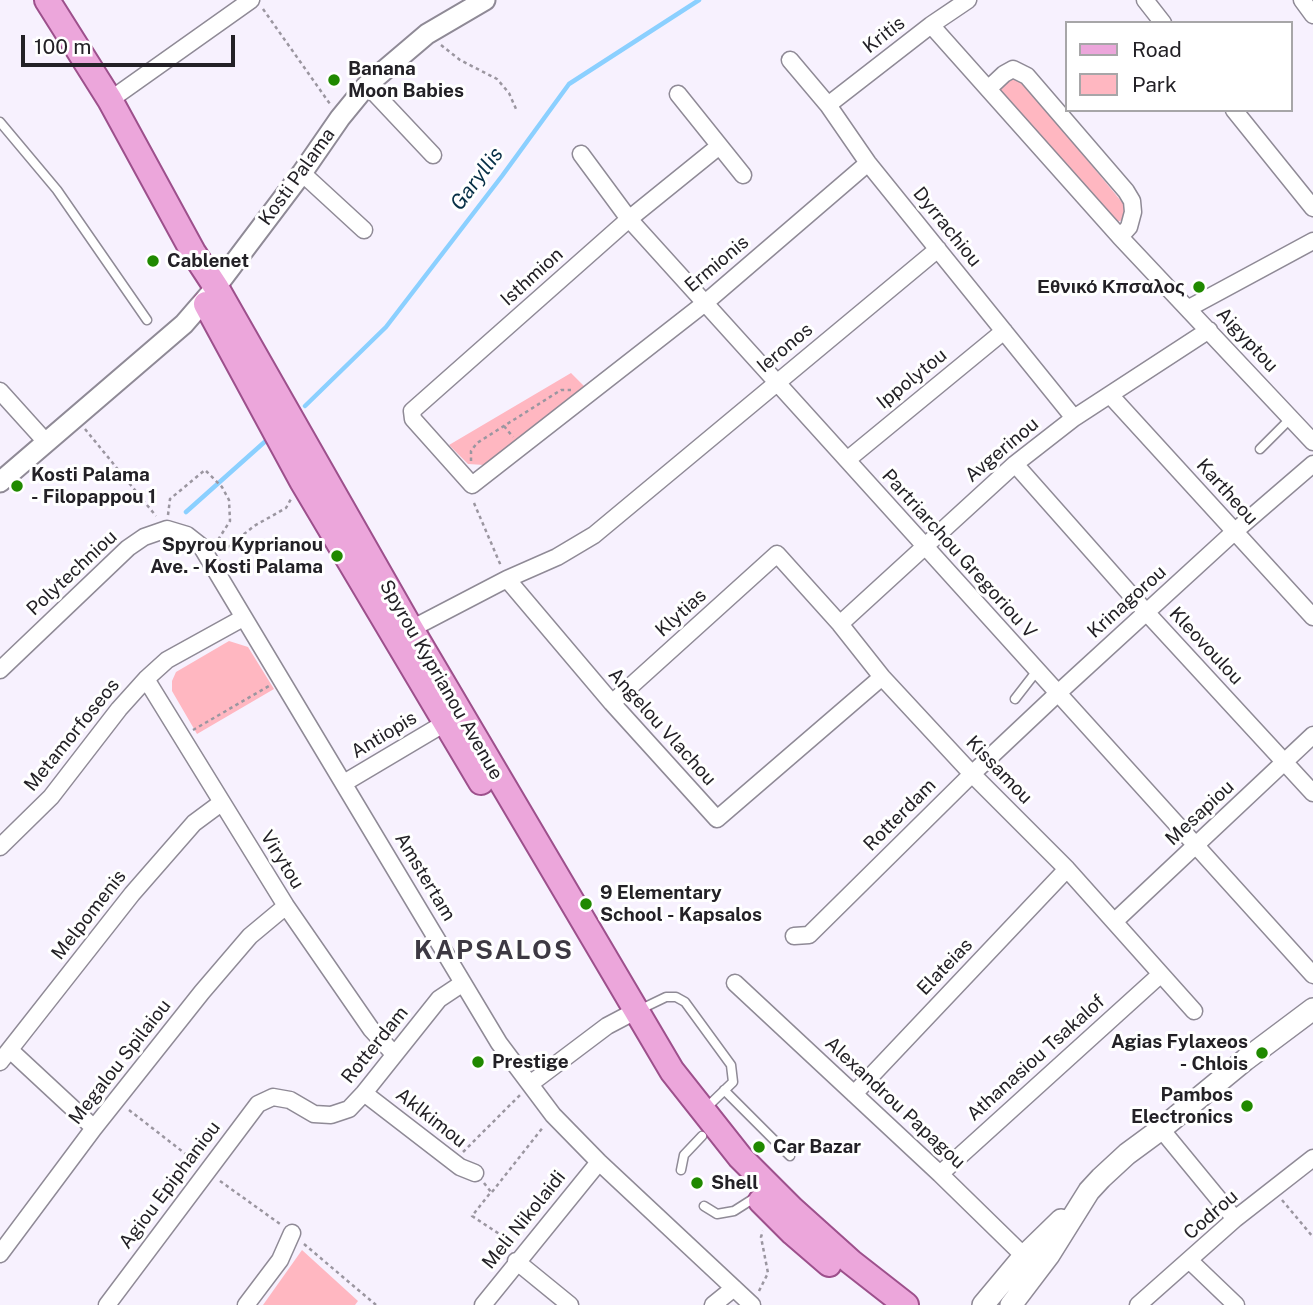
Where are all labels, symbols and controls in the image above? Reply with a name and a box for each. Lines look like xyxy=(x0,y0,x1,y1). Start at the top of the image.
street label: Kritis xyxy=(859,12,909,58)
scale bar xyxy=(24,21,238,65)
legend xyxy=(1064,21,1292,112)
text: 100 m xyxy=(34,34,91,59)
text: Road xyxy=(1132,37,1182,62)
place label: Banana Moon Babies xyxy=(348,58,464,102)
marker: Banana Moon Babies xyxy=(326,72,342,88)
text: Park xyxy=(1132,72,1177,97)
street label: Kosti Palama xyxy=(254,124,340,230)
water label: Garyllis xyxy=(445,143,509,215)
street label: Dyrrachiou xyxy=(908,183,986,271)
street label: Ermionis xyxy=(681,231,753,297)
street label: Isthmion xyxy=(496,243,568,311)
place label: Cablenet xyxy=(167,250,249,272)
marker: Cablenet xyxy=(145,253,161,269)
place label: Εθνικό Κπσαλος xyxy=(1037,276,1185,298)
marker: Εθνικό Κπσαλος xyxy=(1191,279,1207,295)
street label: Aigyptou xyxy=(1211,303,1283,377)
street label: Ieronos xyxy=(753,318,817,378)
street label: Ippolytou xyxy=(872,344,952,414)
street label: Avgerinou xyxy=(961,413,1043,487)
street label: Kartheou xyxy=(1191,454,1263,530)
place label: Kosti Palama - Filopappou 1 xyxy=(31,464,156,508)
street label: Partriarchou Gregoriou V xyxy=(877,465,1041,643)
marker: Kosti Palama - Filopappou 1 xyxy=(9,478,25,494)
street label: Polytechniou xyxy=(22,526,122,620)
place label: Spyrou Kyprianou Ave. - Kosti Palama xyxy=(150,534,323,578)
marker: Spyrou Kyprianou Ave. - Kosti Palama xyxy=(329,548,345,564)
street label: Krinagorou xyxy=(1083,561,1171,643)
street label: Spyrou Kyprianou Avenue xyxy=(374,576,508,784)
street label: Klytias xyxy=(651,584,711,642)
street label: Kleovoulou xyxy=(1164,602,1248,690)
street label: Angelou Vlachou xyxy=(603,664,721,790)
street label: Metamorfoseos xyxy=(20,674,124,796)
street label: Antiopis xyxy=(347,707,421,763)
street label: Kissamou xyxy=(961,731,1037,809)
street label: Rotterdam xyxy=(859,774,941,856)
street label: Mesapiou xyxy=(1161,776,1239,850)
street label: Virytou xyxy=(255,827,309,893)
street label: Amstertam xyxy=(390,829,460,925)
street label: Melpomenis xyxy=(47,866,131,964)
place label: 9 Elementary School - Kapsalos xyxy=(600,882,762,926)
marker: 9 Elementary School - Kapsalos xyxy=(578,896,594,912)
street label: Elateias xyxy=(913,934,977,1000)
district label: KAPSALOS xyxy=(415,935,573,967)
street label: Athanasiou Tsakalof xyxy=(962,990,1110,1126)
street label: Megalou Spilaiou xyxy=(64,995,176,1129)
street label: Rotterdam xyxy=(337,1002,413,1088)
place label: Agias Fylaxeos - Chlois xyxy=(1111,1031,1248,1075)
street label: Alexandrou Papagou xyxy=(820,1032,970,1174)
marker: Agias Fylaxeos - Chlois xyxy=(1254,1045,1270,1061)
place label: Prestige xyxy=(492,1051,569,1073)
marker: Prestige xyxy=(470,1054,486,1070)
street label: Aklkimou xyxy=(391,1083,471,1153)
place label: Pambos Electronics xyxy=(1131,1084,1233,1128)
marker: Pambos Electronics xyxy=(1239,1098,1255,1114)
street label: Agiou Epiphaniou xyxy=(115,1117,225,1253)
place label: Car Bazar xyxy=(773,1136,861,1158)
marker: Car Bazar xyxy=(751,1139,767,1155)
street label: Meli Nikolaidi xyxy=(478,1166,570,1274)
place label: Shell xyxy=(711,1172,759,1194)
marker: Shell xyxy=(689,1175,705,1191)
street label: Codrou xyxy=(1179,1185,1243,1245)

